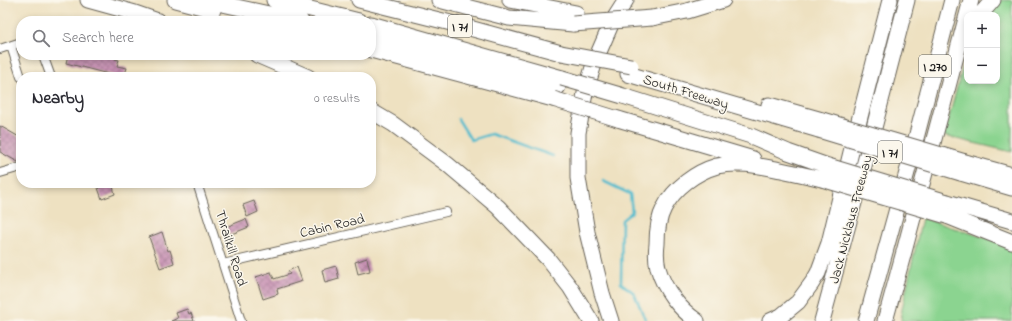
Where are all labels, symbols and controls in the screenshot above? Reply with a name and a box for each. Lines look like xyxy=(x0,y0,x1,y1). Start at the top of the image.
map controls xyxy=(964,12,1000,84)
button: + xyxy=(964,12,1000,48)
road number: I 71 xyxy=(448,15,472,37)
search box xyxy=(16,16,376,60)
icon: search xyxy=(30,27,52,49)
text: Search here xyxy=(62,27,134,49)
button: − xyxy=(964,48,1000,84)
road number: I 270 xyxy=(919,55,951,77)
street label: South Freeway xyxy=(640,69,731,116)
text: Nearby xyxy=(32,86,84,111)
text: 0 results xyxy=(314,89,360,108)
road number: I 71 xyxy=(878,141,902,163)
street label: Jack Nicklaus Freeway xyxy=(824,153,880,286)
street label: Thrailkill Road xyxy=(209,208,252,289)
street label: Cabin Road xyxy=(298,209,367,244)

